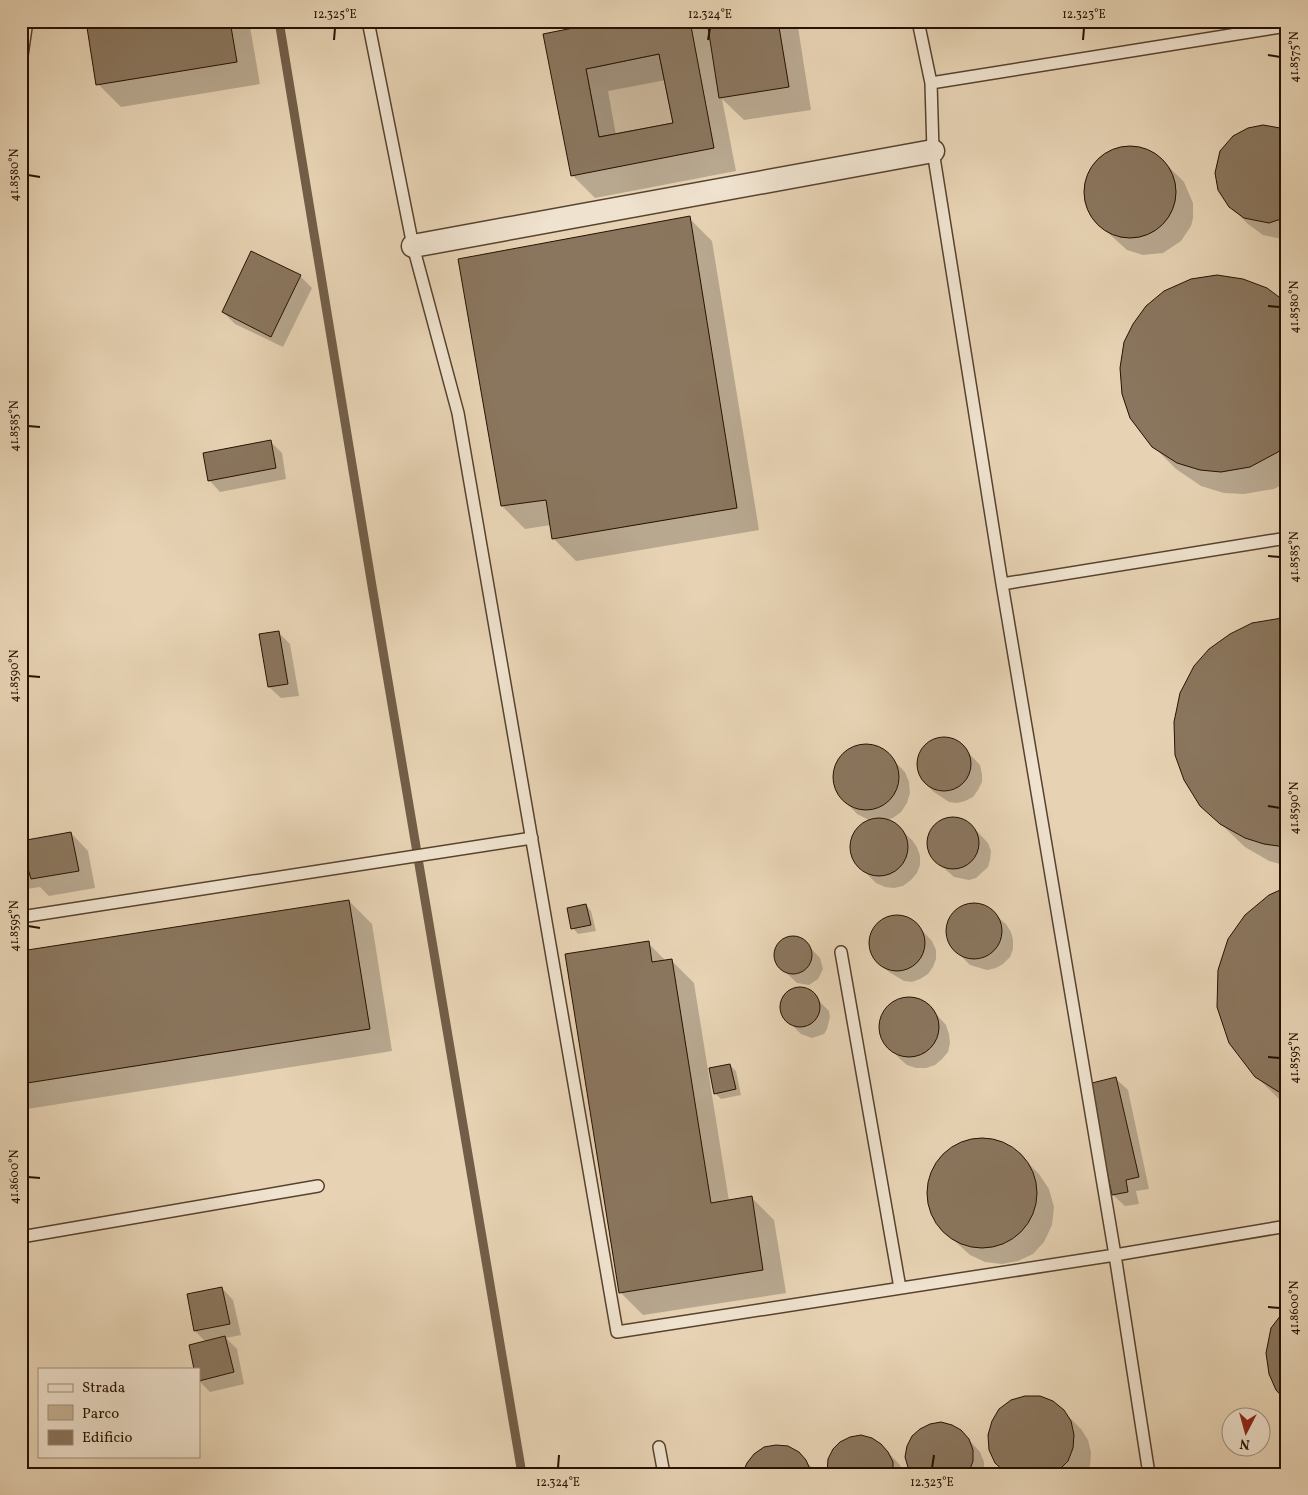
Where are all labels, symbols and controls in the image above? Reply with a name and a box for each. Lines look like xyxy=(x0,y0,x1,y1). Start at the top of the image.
text: 12.325°E xyxy=(313,7,357,23)
text: 12.324°E xyxy=(688,7,732,23)
text: 12.323°E xyxy=(1062,7,1106,23)
text: 41.8575°N xyxy=(1287,31,1303,83)
text: 41.8580°N xyxy=(7,148,23,201)
text: 41.8580°N xyxy=(1287,280,1303,333)
text: 41.8585°N xyxy=(7,400,23,452)
text: 41.8585°N xyxy=(1287,531,1303,583)
text: 41.8590°N xyxy=(7,649,23,703)
text: 41.8590°N xyxy=(1287,781,1303,835)
text: 41.8595°N xyxy=(7,900,23,952)
text: 41.8595°N xyxy=(1287,1032,1303,1084)
text: 41.8600°N xyxy=(7,1150,23,1204)
text: 41.8600°N xyxy=(1287,1281,1303,1335)
legend xyxy=(38,1368,200,1458)
text: Strada xyxy=(82,1378,125,1399)
text: Parco xyxy=(82,1404,119,1425)
north arrow xyxy=(1220,1408,1270,1458)
text: Edificio xyxy=(82,1428,133,1449)
text: N xyxy=(1239,1433,1251,1453)
text: 12.324°E xyxy=(536,1475,580,1491)
text: 12.323°E xyxy=(910,1475,954,1491)

